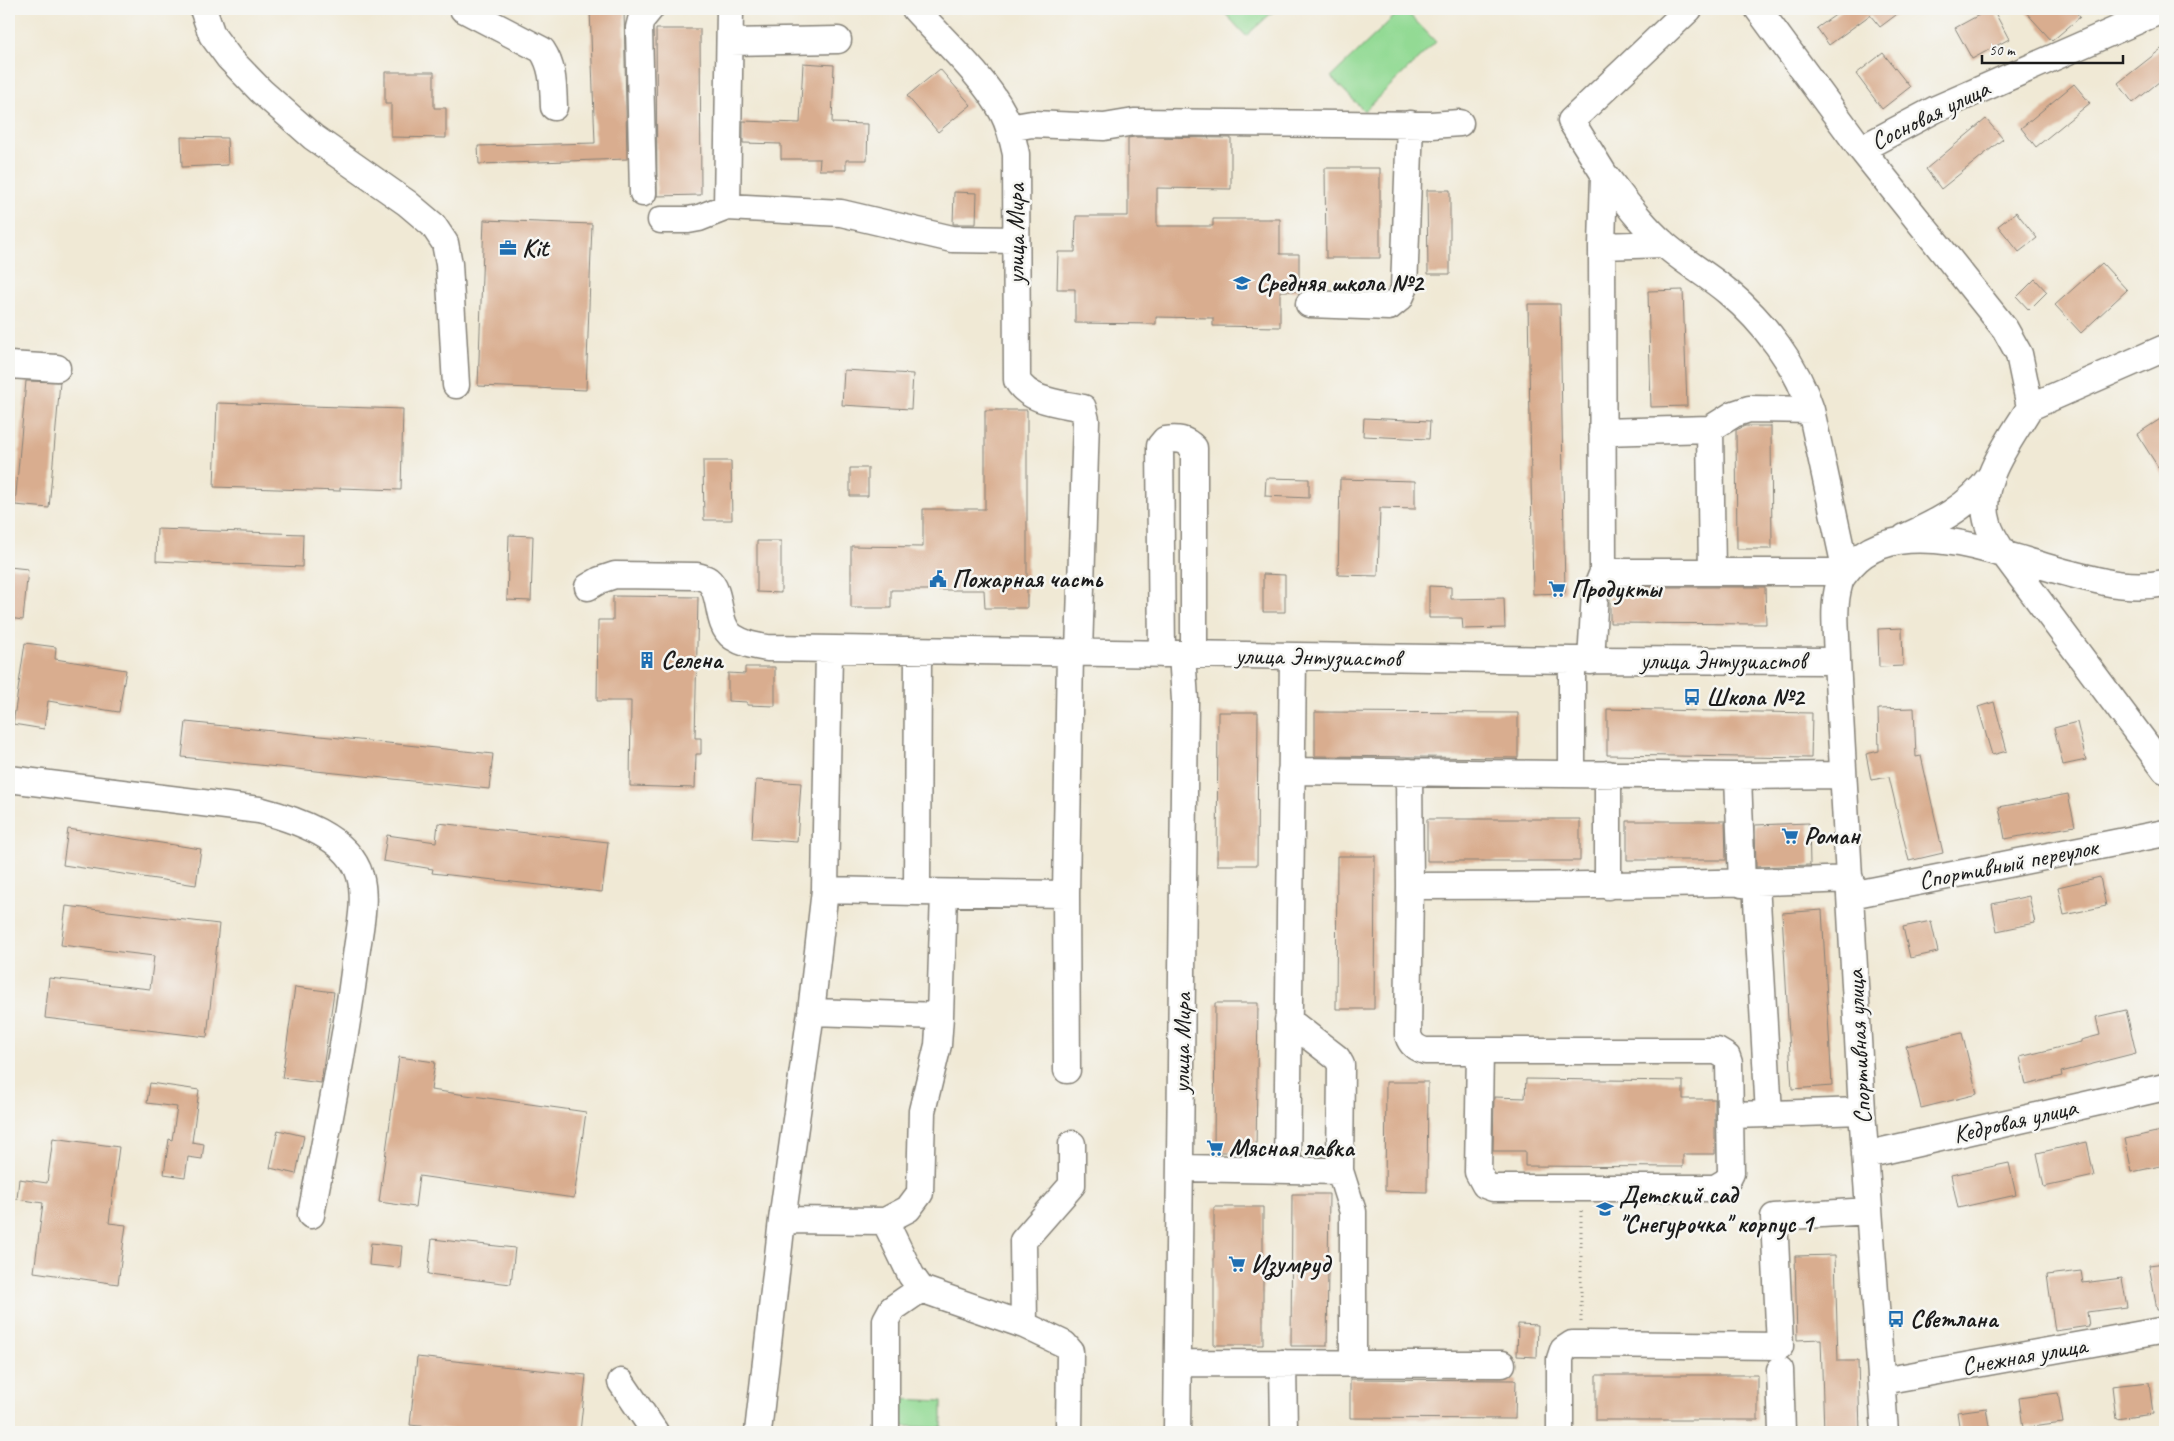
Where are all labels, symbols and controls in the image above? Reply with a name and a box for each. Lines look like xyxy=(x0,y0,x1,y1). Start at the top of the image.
scale bar xyxy=(1982,32,2123,64)
text: 50 m xyxy=(1989,41,2016,60)
street label: Сосновая улица xyxy=(1866,72,1996,157)
street label: улица Мира xyxy=(1000,182,1032,286)
place label: Kit xyxy=(522,232,551,264)
office icon: Kit xyxy=(498,238,518,258)
place label: Средняя школа №2 xyxy=(1256,267,1426,299)
school or university icon: Средняя школа №2 xyxy=(1232,273,1252,293)
place label: Пожарная часть xyxy=(952,563,1104,595)
public building icon: Пожарная часть xyxy=(928,569,948,589)
place label: Продукты xyxy=(1571,573,1663,605)
supermarket icon: Продукты xyxy=(1547,579,1567,599)
street label: улица Энтузиастов xyxy=(1233,640,1406,675)
place label: Селена xyxy=(661,644,724,676)
street label: улица Энтузиастов xyxy=(1638,645,1811,677)
building icon: Селена xyxy=(637,650,657,670)
place label: Школа №2 xyxy=(1706,681,1806,713)
bus stop icon: Школа №2 xyxy=(1682,687,1702,707)
place label: Роман xyxy=(1804,820,1862,852)
supermarket icon: Роман xyxy=(1780,826,1800,846)
street label: Спортивный переулок xyxy=(1916,830,2103,897)
street label: Спортивная улица xyxy=(1839,967,1879,1125)
street label: улица Мира xyxy=(1165,990,1199,1096)
street label: Кедровая улица xyxy=(1950,1091,2082,1151)
place label: Мясная лавка xyxy=(1229,1132,1356,1164)
supermarket icon: Мясная лавка xyxy=(1205,1138,1225,1158)
place label: Детский сад "Снегурочка" корпус 1 xyxy=(1619,1179,1815,1240)
school or university icon: Детский сад "Снегурочка" корпус 1 xyxy=(1595,1199,1615,1219)
place label: Изумруд xyxy=(1251,1248,1332,1280)
supermarket icon: Изумруд xyxy=(1227,1254,1247,1274)
place label: Светлана xyxy=(1910,1303,1999,1335)
bus stop icon: Светлана xyxy=(1886,1309,1906,1329)
street label: Снежная улица xyxy=(1959,1329,2092,1383)

